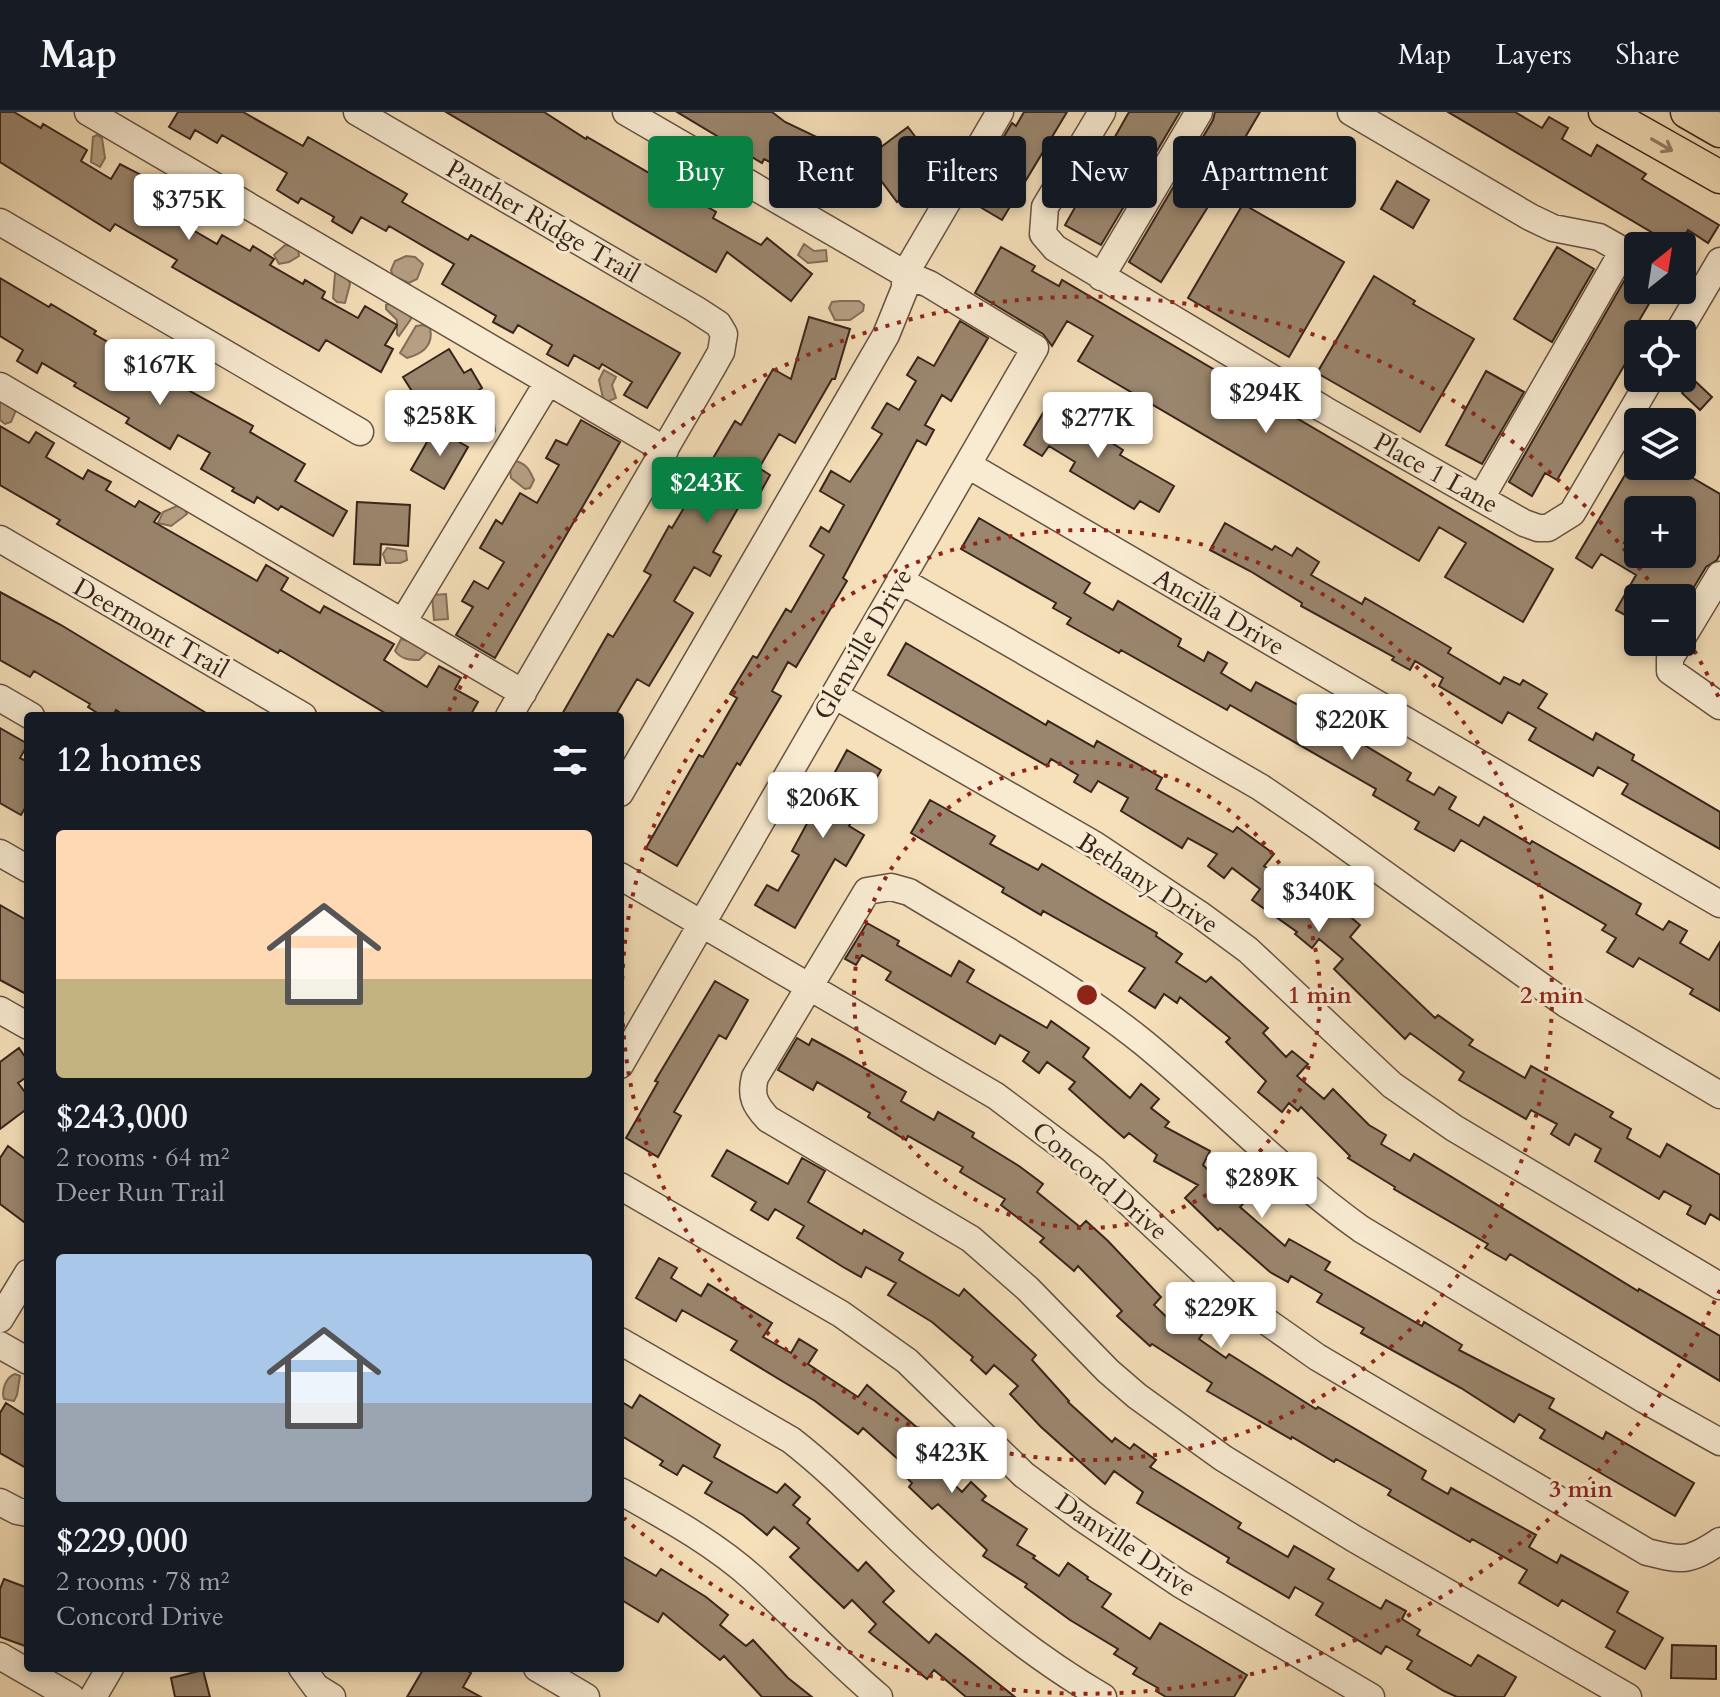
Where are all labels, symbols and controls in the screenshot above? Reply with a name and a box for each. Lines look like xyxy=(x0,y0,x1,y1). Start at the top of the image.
text: Map xyxy=(40,29,117,81)
text: Map xyxy=(1398,36,1451,74)
text: Layers xyxy=(1495,36,1572,74)
text: Share xyxy=(1616,36,1680,74)
chip: Buy xyxy=(648,136,753,208)
chip: Rent xyxy=(769,136,882,208)
chip: Filters xyxy=(898,136,1026,208)
chip: New xyxy=(1042,136,1157,208)
chip: Apartment xyxy=(1173,136,1356,208)
one-way arrow xyxy=(1650,138,1674,153)
street label: Panther Ridge Trail xyxy=(440,151,647,291)
pin: $375K xyxy=(133,174,245,242)
text: $375K xyxy=(152,182,226,217)
north arrow xyxy=(1624,232,1696,304)
map controls xyxy=(1624,232,1696,656)
button: locate xyxy=(1624,320,1696,392)
pin: $167K xyxy=(104,339,216,407)
text: $167K xyxy=(123,347,197,382)
pin: $294K xyxy=(1210,367,1322,435)
text: $294K xyxy=(1229,375,1303,410)
pin: $258K xyxy=(384,390,496,458)
pin: $277K xyxy=(1042,392,1154,460)
text: $258K xyxy=(403,398,477,433)
text: $277K xyxy=(1061,400,1135,435)
button: layers xyxy=(1624,408,1696,480)
street label: Place 1 Lane xyxy=(1367,424,1505,522)
pin: $243K xyxy=(651,457,763,525)
text: $243K xyxy=(670,465,744,500)
button: + xyxy=(1624,496,1696,568)
street label: Ancilla Drive xyxy=(1147,560,1291,664)
street label: Glenville Drive xyxy=(806,562,920,726)
street label: Deermont Trail xyxy=(67,569,235,687)
button: − xyxy=(1624,584,1696,656)
pin: $220K xyxy=(1296,694,1408,762)
text: $220K xyxy=(1315,702,1389,737)
text: 12 homes xyxy=(56,737,202,783)
icon: filters xyxy=(548,738,592,782)
pin: $206K xyxy=(767,772,879,840)
text: $206K xyxy=(786,780,860,815)
street label: Bethany Drive xyxy=(1071,824,1225,942)
pin: $340K xyxy=(1263,866,1375,934)
text: $340K xyxy=(1282,874,1356,909)
icon: home xyxy=(252,882,396,1026)
text: 1 min xyxy=(1288,979,1353,1012)
text: 2 min xyxy=(1520,979,1585,1012)
centre of rings xyxy=(1073,981,1101,1009)
text: $243,000 xyxy=(56,1094,188,1140)
street label: Concord Drive xyxy=(1024,1114,1176,1248)
text: 2 rooms · 64 m² xyxy=(56,1140,229,1175)
pin: $289K xyxy=(1206,1152,1318,1220)
text: $289K xyxy=(1225,1160,1299,1195)
text: Deer Run Trail xyxy=(56,1175,225,1210)
pin: $229K xyxy=(1165,1282,1277,1350)
text: $229K xyxy=(1184,1290,1258,1325)
icon: home xyxy=(252,1306,396,1450)
pin: $423K xyxy=(896,1427,1008,1495)
text: $423K xyxy=(915,1435,989,1470)
text: 3 min xyxy=(1549,1473,1614,1506)
street label: Danville Drive xyxy=(1049,1485,1203,1605)
text: $229,000 xyxy=(56,1518,188,1564)
text: 2 rooms · 78 m² xyxy=(56,1564,229,1599)
text: Concord Drive xyxy=(56,1599,224,1634)

